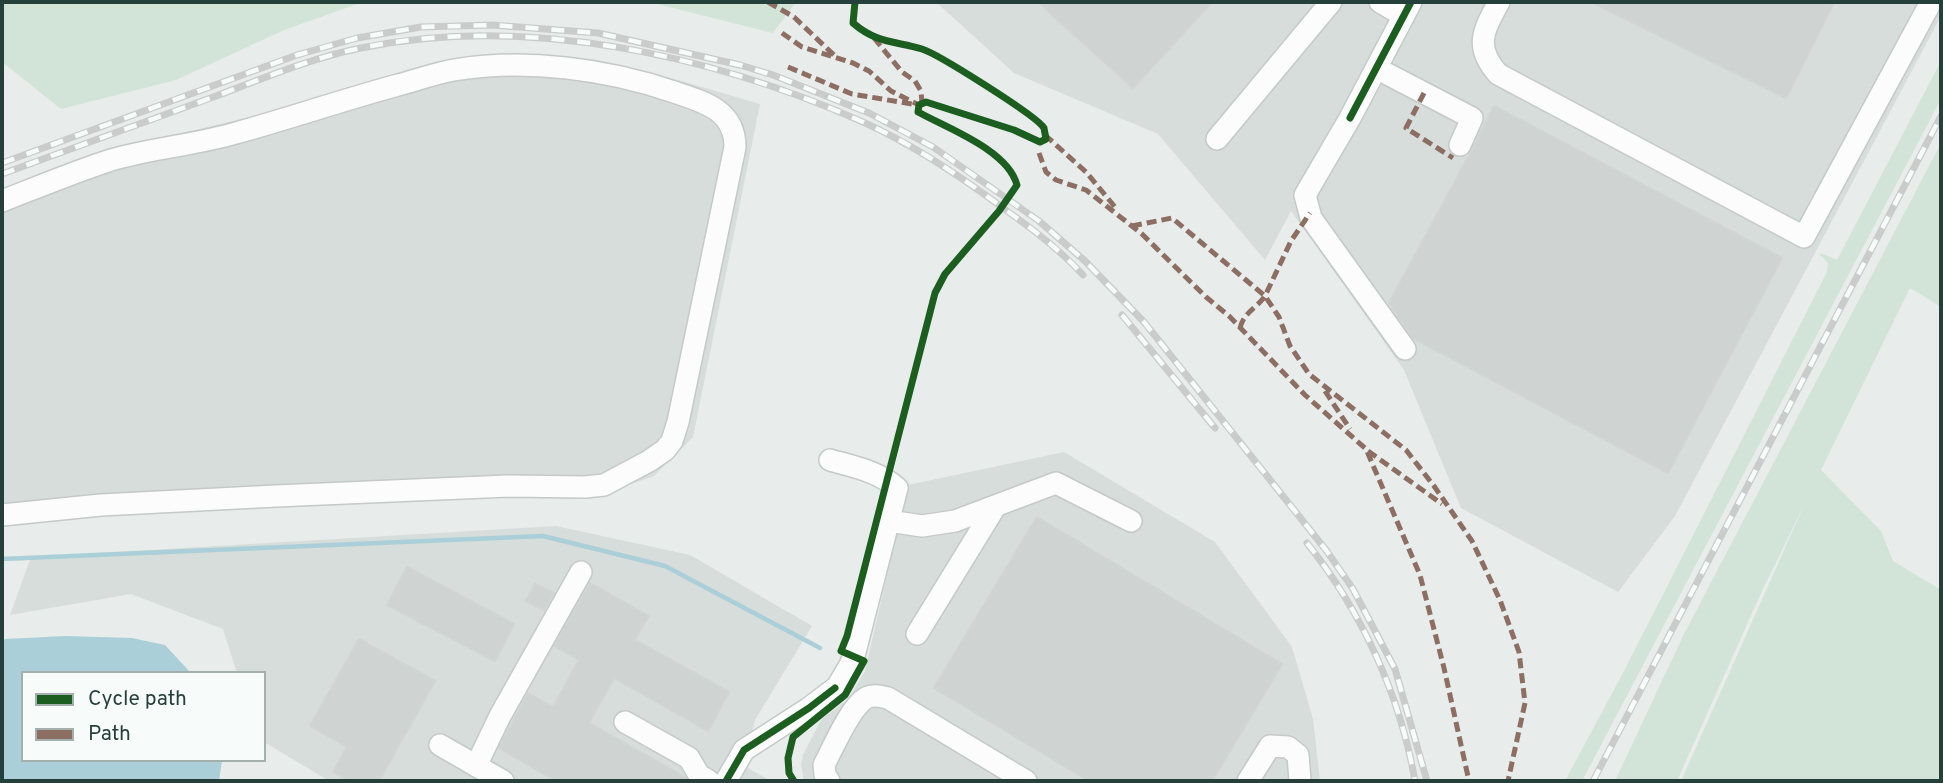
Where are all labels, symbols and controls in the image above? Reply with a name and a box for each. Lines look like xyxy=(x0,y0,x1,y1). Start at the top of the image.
legend xyxy=(21,671,266,762)
text: Cycle path xyxy=(88,686,187,713)
text: Path xyxy=(88,721,131,748)

